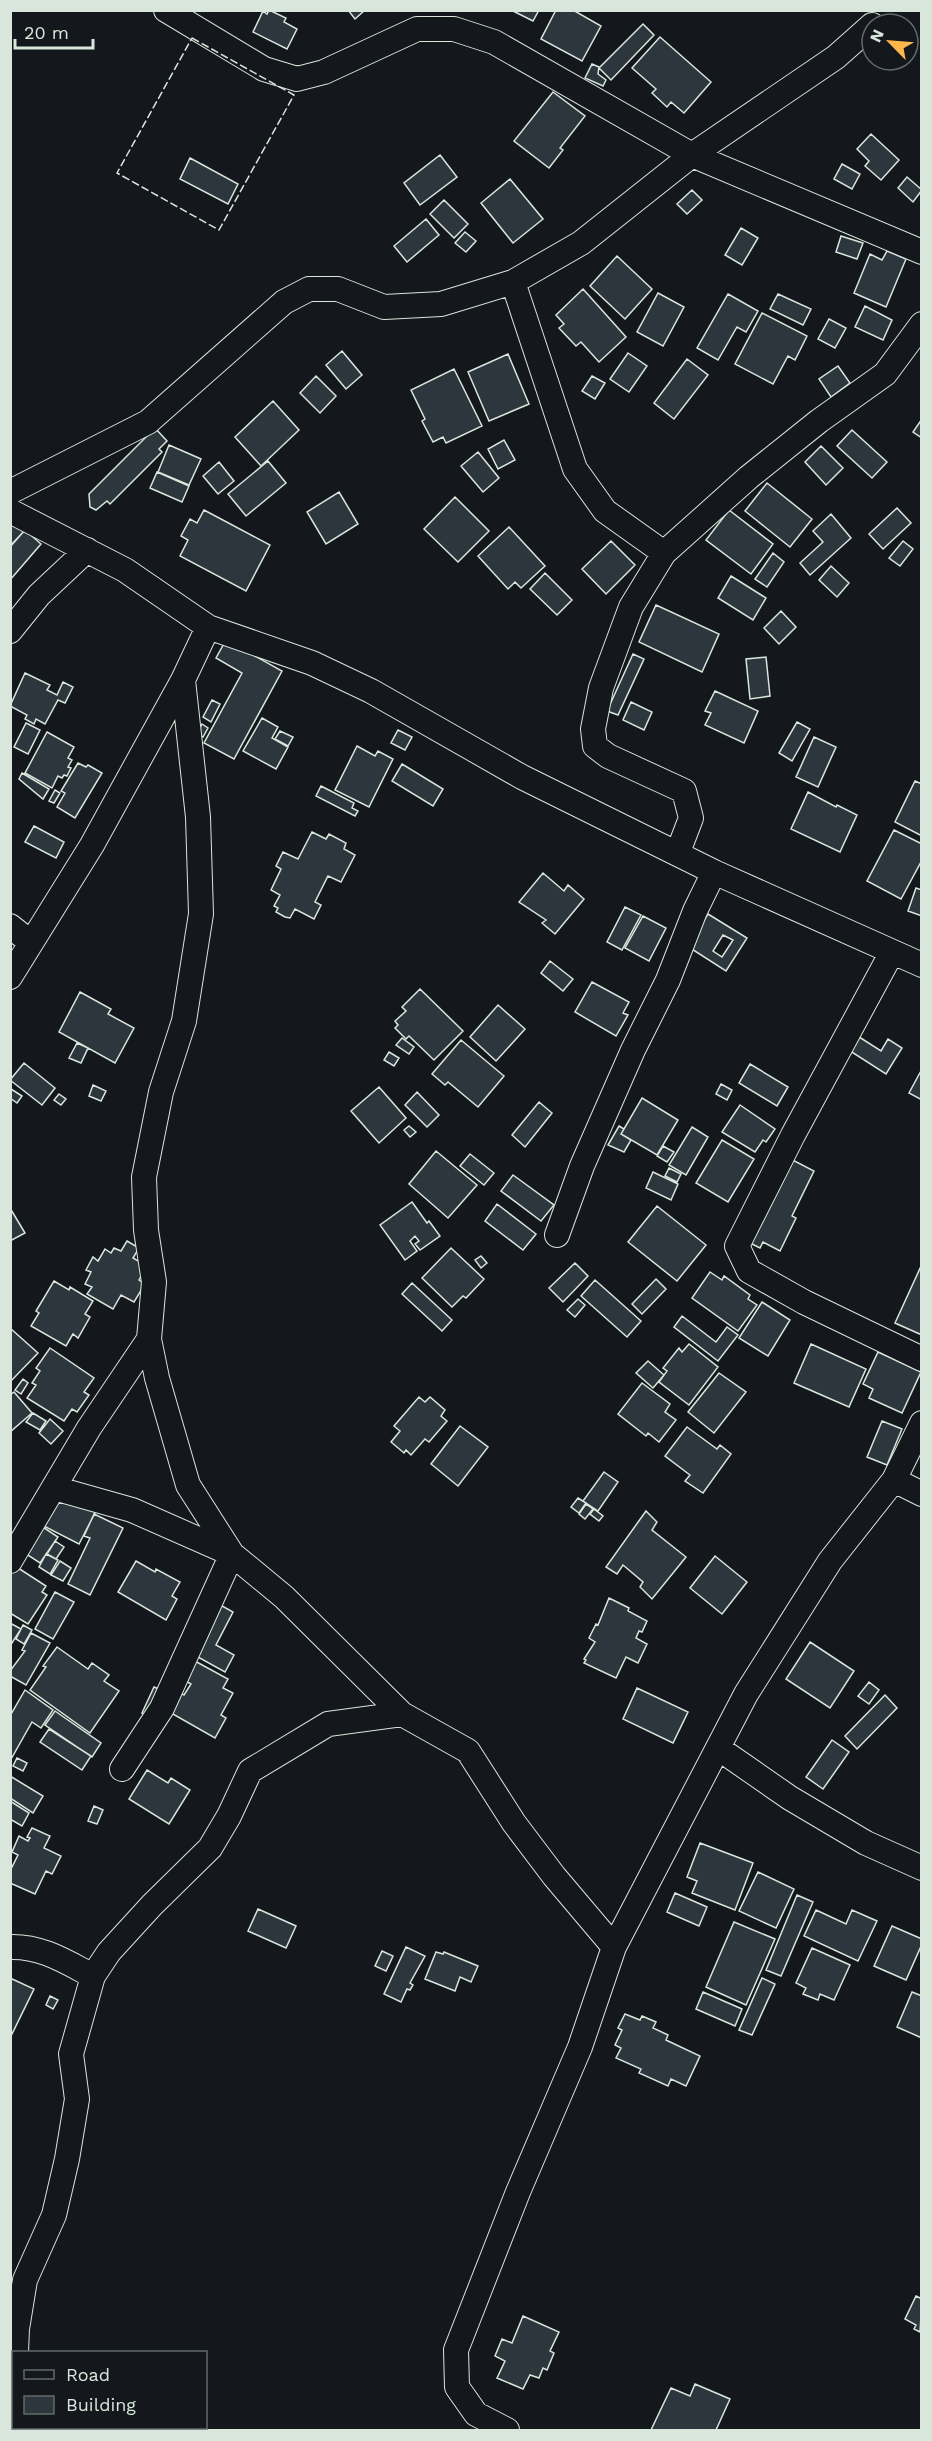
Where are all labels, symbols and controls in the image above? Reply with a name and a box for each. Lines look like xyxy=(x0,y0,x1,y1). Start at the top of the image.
scale bar xyxy=(15,12,93,50)
north arrow xyxy=(860,12,920,72)
text: 20 m xyxy=(24,22,69,43)
text: N xyxy=(866,26,888,45)
legend xyxy=(12,2351,207,2429)
text: Road xyxy=(66,2364,110,2385)
text: Building xyxy=(66,2394,136,2415)

